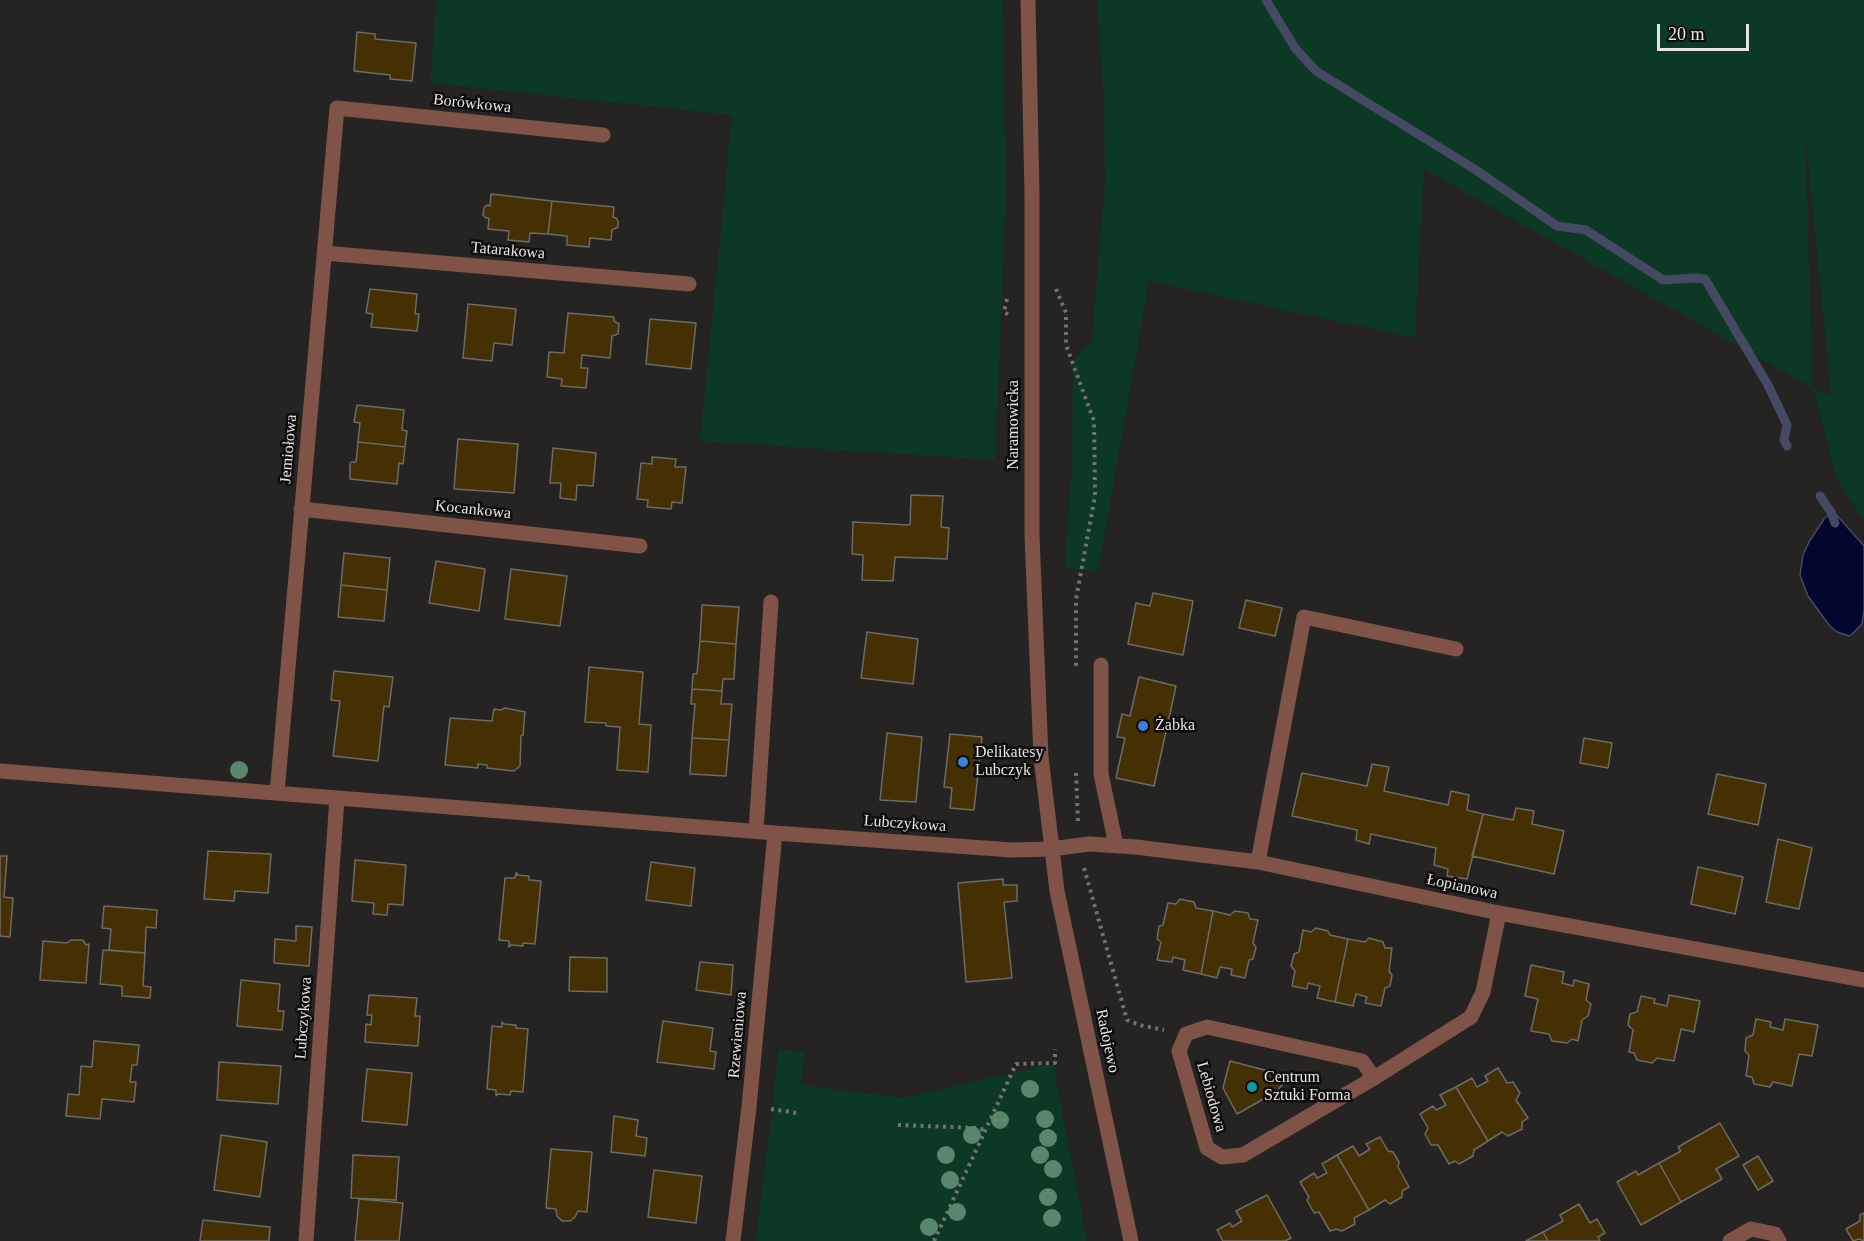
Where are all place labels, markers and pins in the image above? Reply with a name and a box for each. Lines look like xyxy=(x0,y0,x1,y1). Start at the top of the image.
place label: Żabka xyxy=(1155,716,1195,736)
marker: Żabka xyxy=(1136,719,1150,733)
place label: Delikatesy Lubczyk xyxy=(975,743,1043,781)
marker: Delikatesy Lubczyk xyxy=(956,755,970,769)
place label: Centrum Sztuki Forma xyxy=(1264,1068,1351,1106)
marker: Centrum Sztuki Forma xyxy=(1245,1080,1259,1094)

